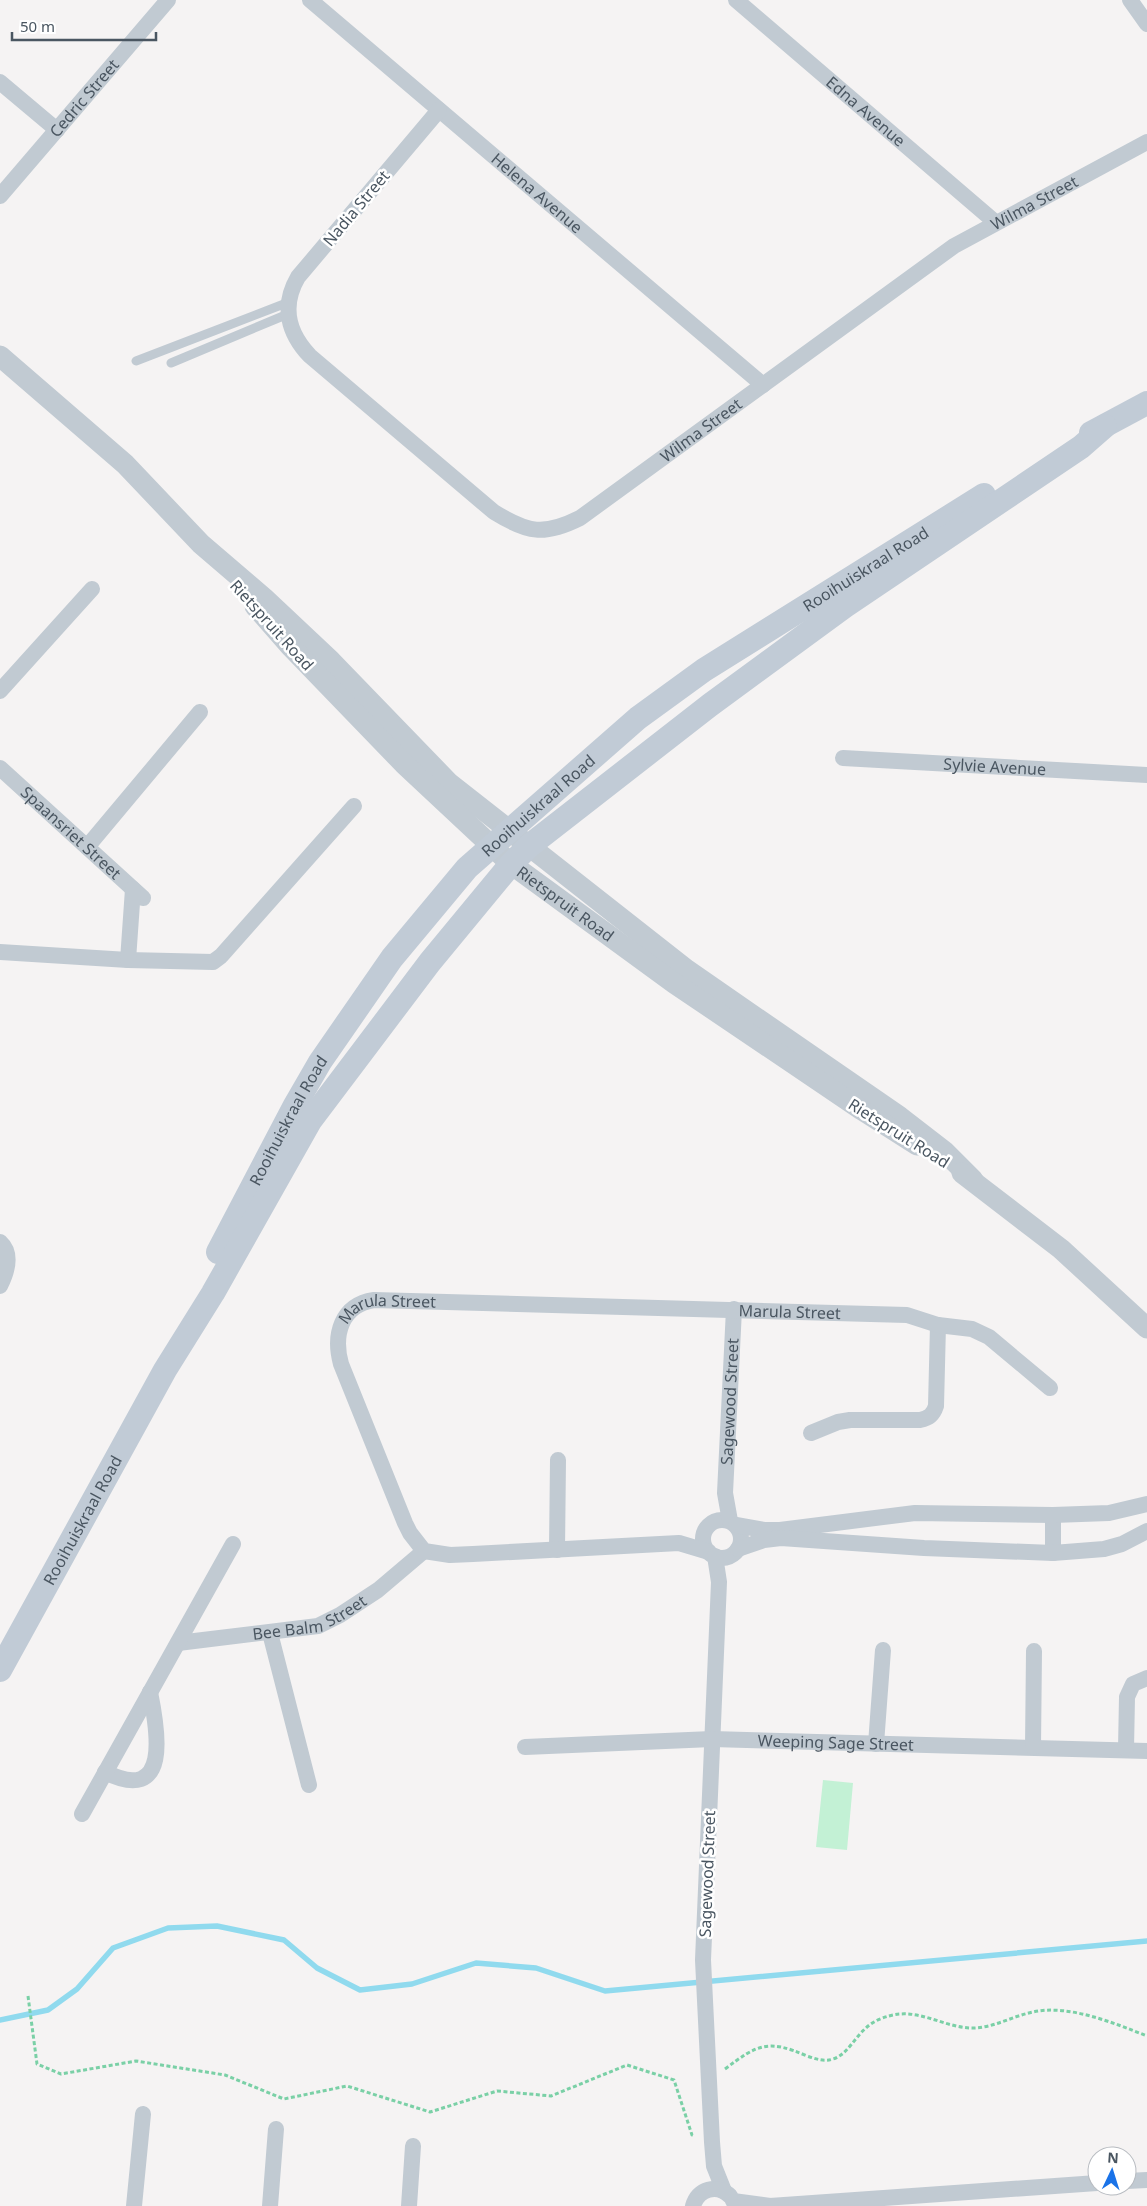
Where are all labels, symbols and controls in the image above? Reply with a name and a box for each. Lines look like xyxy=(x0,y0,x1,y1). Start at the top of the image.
scale bar xyxy=(12,10,156,42)
text: 50 m xyxy=(20,16,55,36)
street label: Cedric Street xyxy=(44,54,124,142)
street label: Edna Avenue xyxy=(821,71,910,152)
street label: Helena Avenue xyxy=(487,148,587,238)
street label: Nadia Street xyxy=(318,165,394,251)
street label: Wilma Street xyxy=(987,170,1082,235)
street label: Wilma Street xyxy=(656,393,746,467)
street label: Rooihuiskraal Road xyxy=(798,521,933,617)
street label: Rietspruit Road xyxy=(225,575,319,675)
street label: Rooihuiskraal Road xyxy=(477,750,600,862)
street label: Sylvie Avenue xyxy=(943,753,1047,780)
street label: Spaansriet Street xyxy=(16,781,126,884)
street label: Rietspruit Road xyxy=(512,861,618,947)
street label: Rooihuiskraal Road xyxy=(244,1051,332,1189)
street label: Rietspruit Road xyxy=(844,1093,954,1173)
street label: Marula Street xyxy=(333,1289,436,1328)
street label: Marula Street xyxy=(738,1299,841,1324)
street label: Sagewood Street xyxy=(715,1337,744,1466)
street label: Rooihuiskraal Road xyxy=(38,1451,127,1589)
street label: Bee Balm Street xyxy=(251,1590,371,1645)
street label: Weeping Sage Street xyxy=(757,1729,914,1756)
street label: Sagewood Street xyxy=(694,1810,720,1938)
north arrow xyxy=(1087,2146,1137,2196)
text: N xyxy=(1107,2148,1119,2167)

